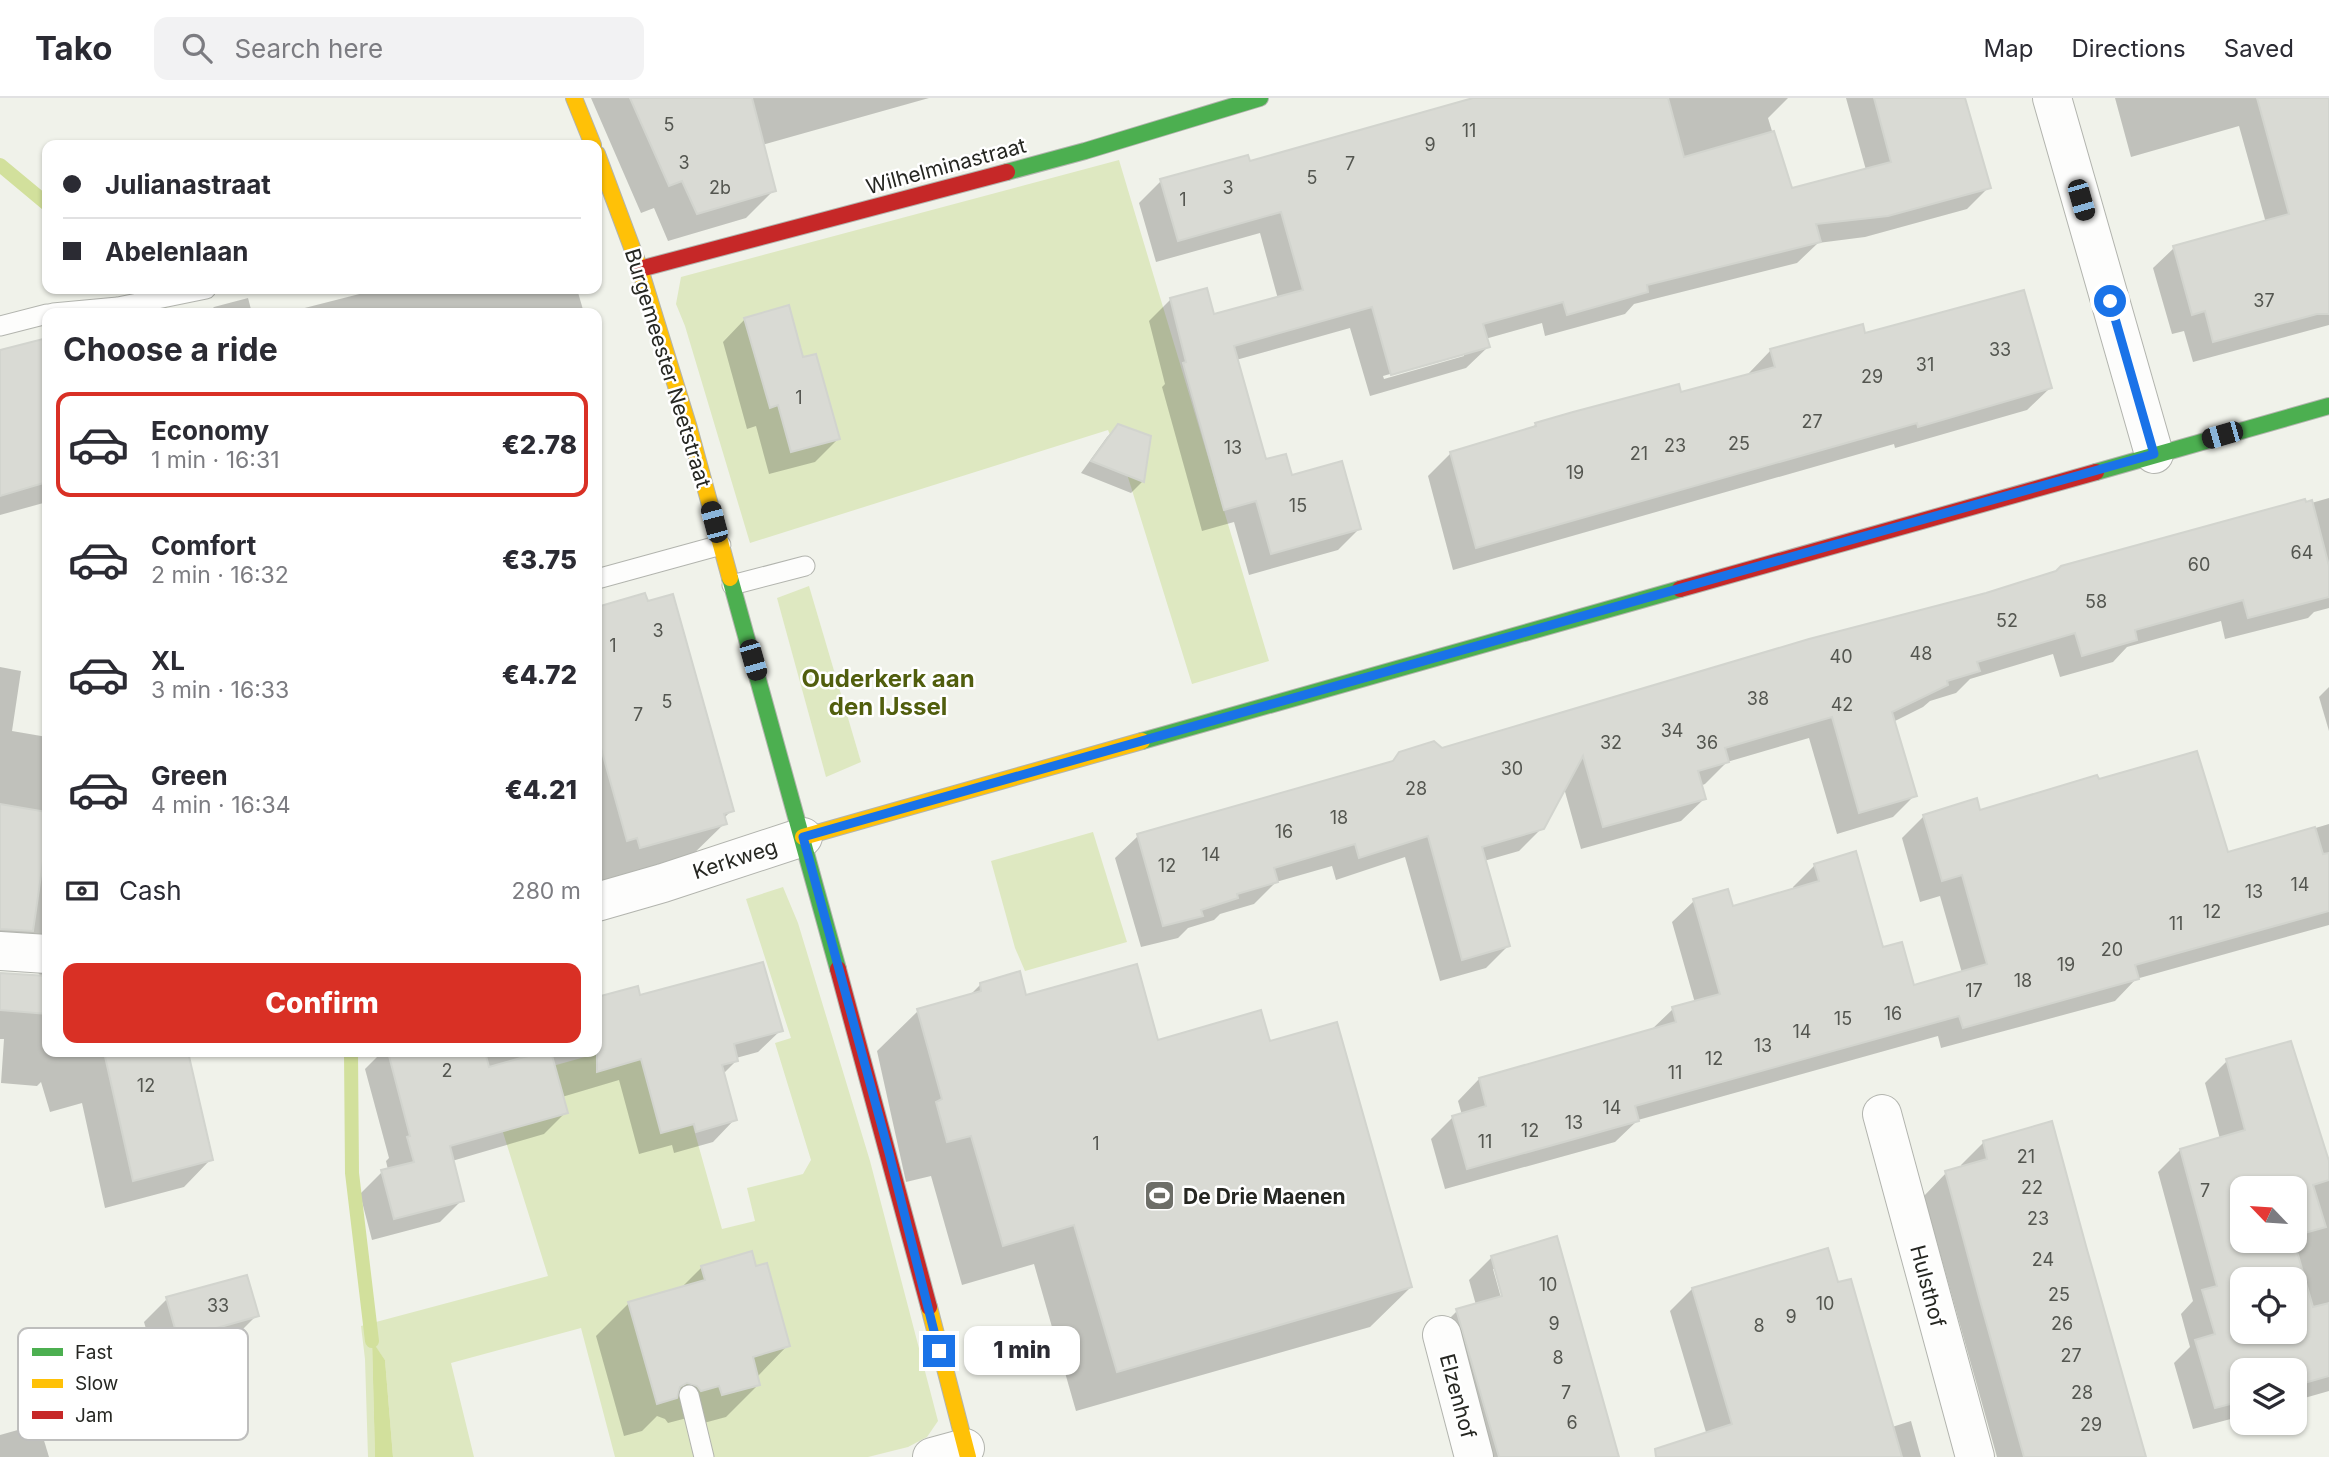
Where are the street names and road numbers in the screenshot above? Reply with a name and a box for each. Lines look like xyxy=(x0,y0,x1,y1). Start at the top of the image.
street label: Wilhelminastraat xyxy=(863,133,1029,199)
street label: Burgemeester Neetstraat xyxy=(620,245,716,491)
street label: Kerkweg xyxy=(690,834,780,884)
street label: Hulsthof xyxy=(1905,1242,1951,1330)
street label: Elzenhof xyxy=(1435,1351,1481,1441)

